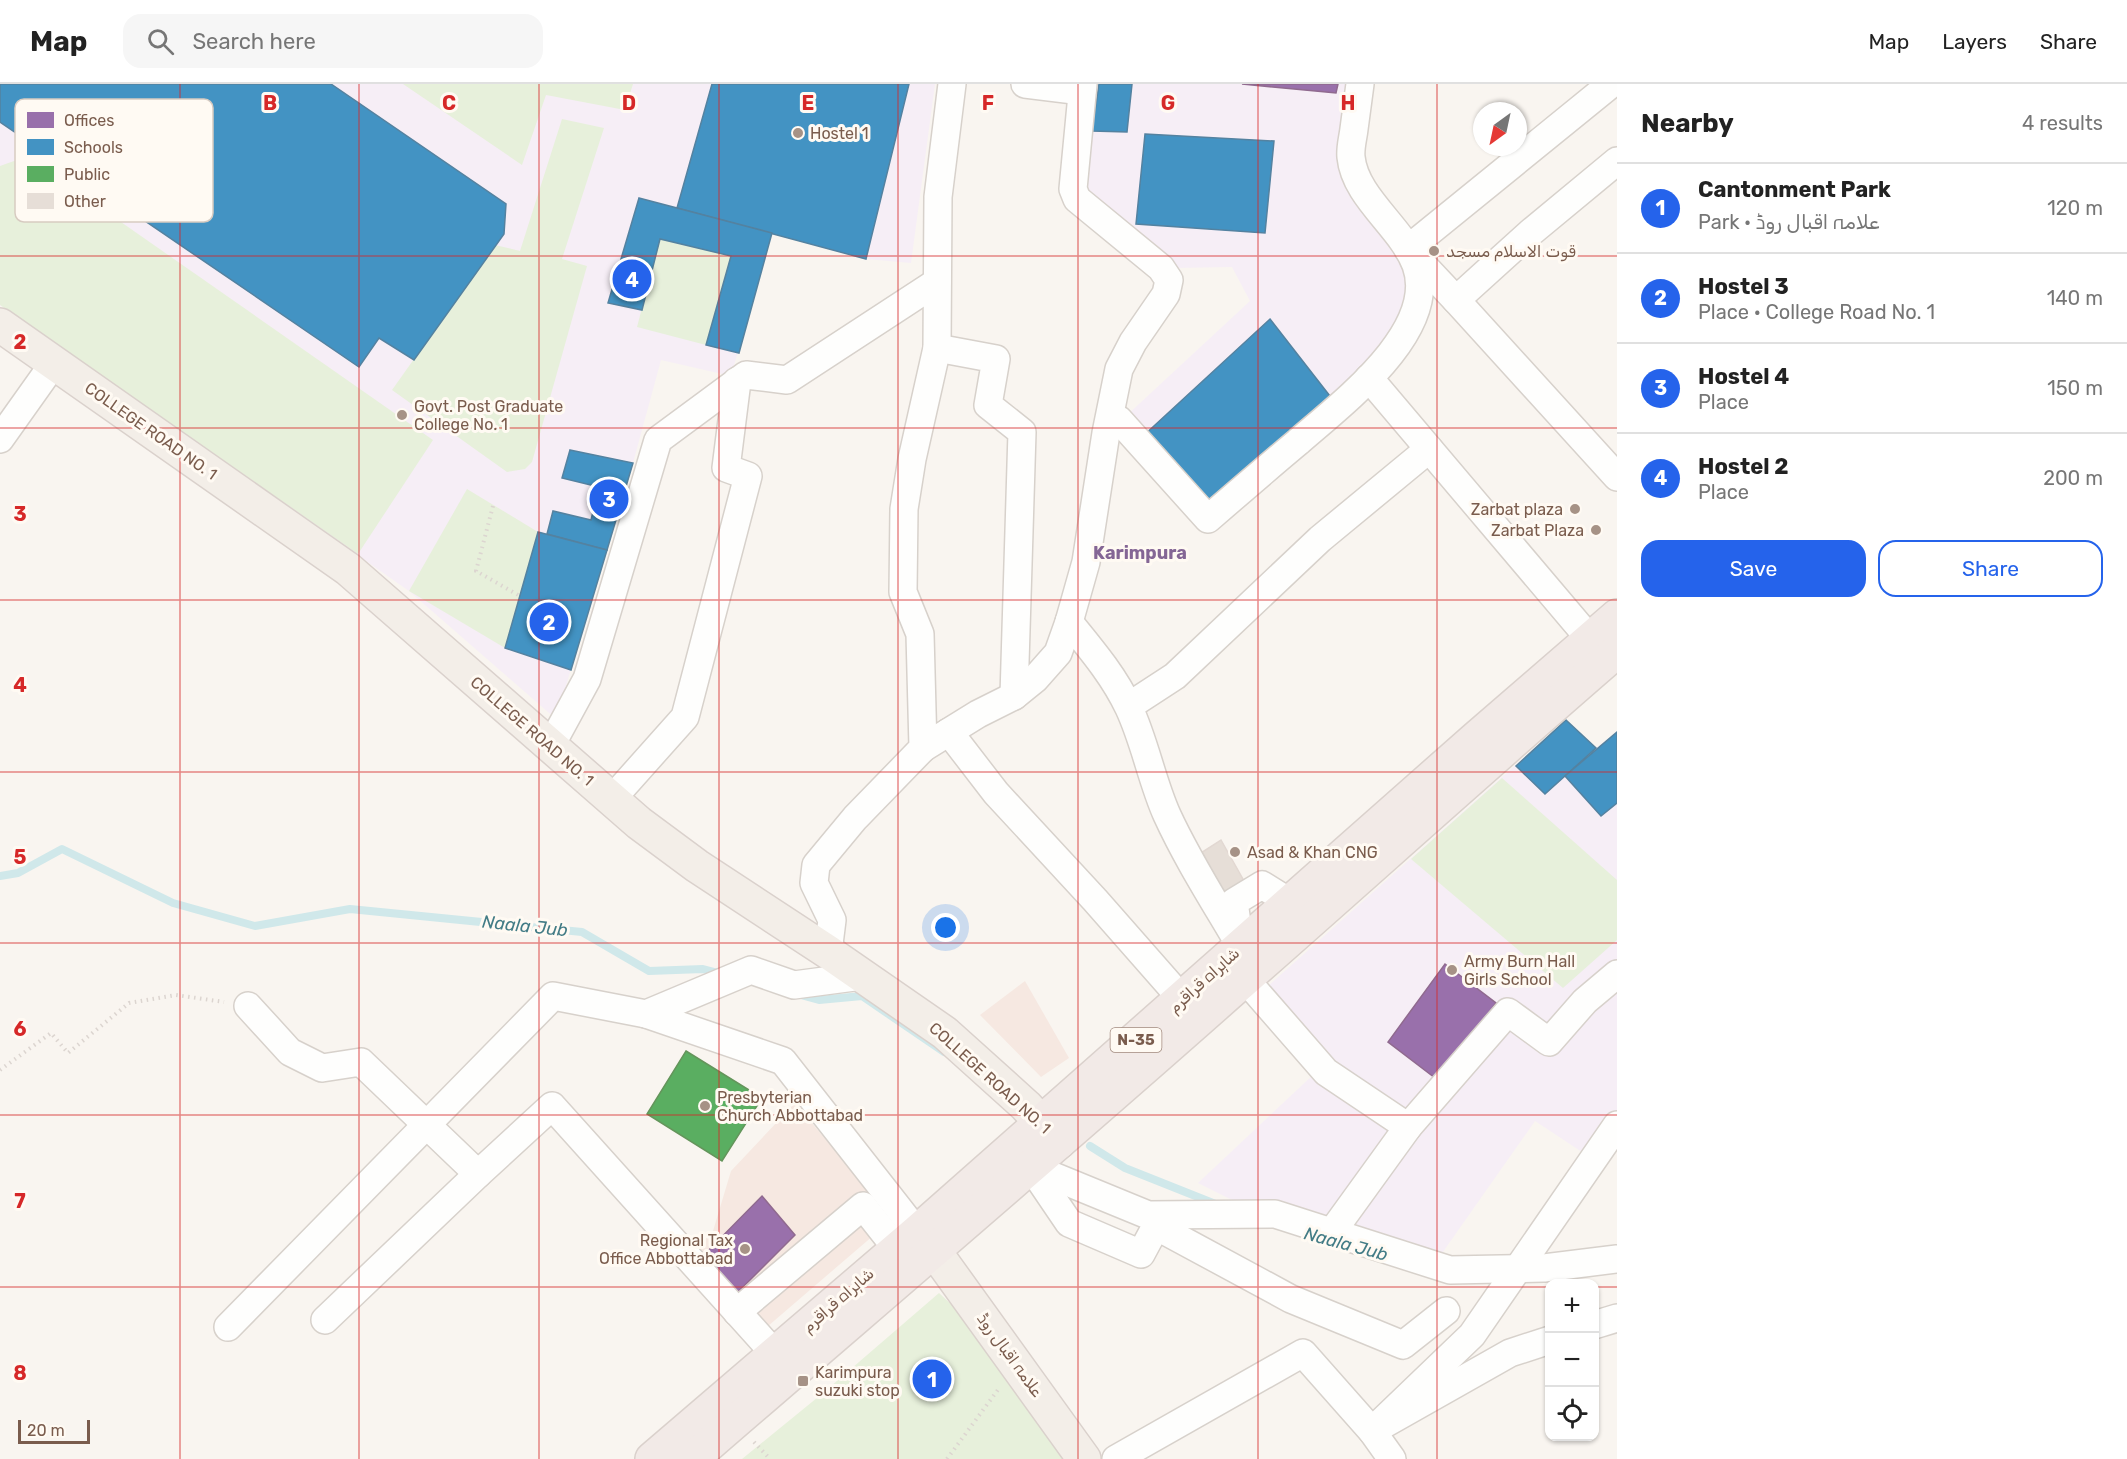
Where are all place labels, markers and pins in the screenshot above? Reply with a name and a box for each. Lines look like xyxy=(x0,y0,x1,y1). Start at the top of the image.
place label: Hostel 1 xyxy=(810,124,869,143)
marker: Hostel 1 xyxy=(791,126,805,140)
place label: قوت الاسلام مسجد xyxy=(1446,242,1576,262)
marker: قوت الاسلام مسجد xyxy=(1427,244,1441,258)
pin: 4 xyxy=(612,256,652,302)
place label: Govt. Post Graduate College No. 1 xyxy=(414,397,563,434)
marker: Govt. Post Graduate College No. 1 xyxy=(395,408,409,422)
pin: 3 xyxy=(590,476,628,522)
place label: Zarbat plaza xyxy=(1471,500,1563,519)
marker: Zarbat plaza xyxy=(1568,502,1582,516)
place label: Zarbat Plaza xyxy=(1491,521,1584,540)
marker: Zarbat Plaza xyxy=(1589,523,1603,537)
pin: 2 xyxy=(530,600,568,644)
place label: Asad & Khan CNG xyxy=(1247,843,1378,862)
marker: Asad & Khan CNG xyxy=(1228,845,1242,859)
place label: Army Burn Hall Girls School xyxy=(1464,952,1575,989)
marker: Army Burn Hall Girls School xyxy=(1445,963,1459,977)
place label: Presbyterian Church Abbottabad xyxy=(717,1088,863,1125)
marker: Presbyterian Church Abbottabad xyxy=(698,1099,712,1113)
place label: Regional Tax Office Abbottabad xyxy=(599,1231,733,1268)
marker: Regional Tax Office Abbottabad xyxy=(738,1242,752,1256)
pin: 1 xyxy=(912,1356,952,1402)
place label: Karimpura suzuki stop xyxy=(815,1363,900,1400)
marker: Karimpura suzuki stop xyxy=(796,1374,810,1388)

